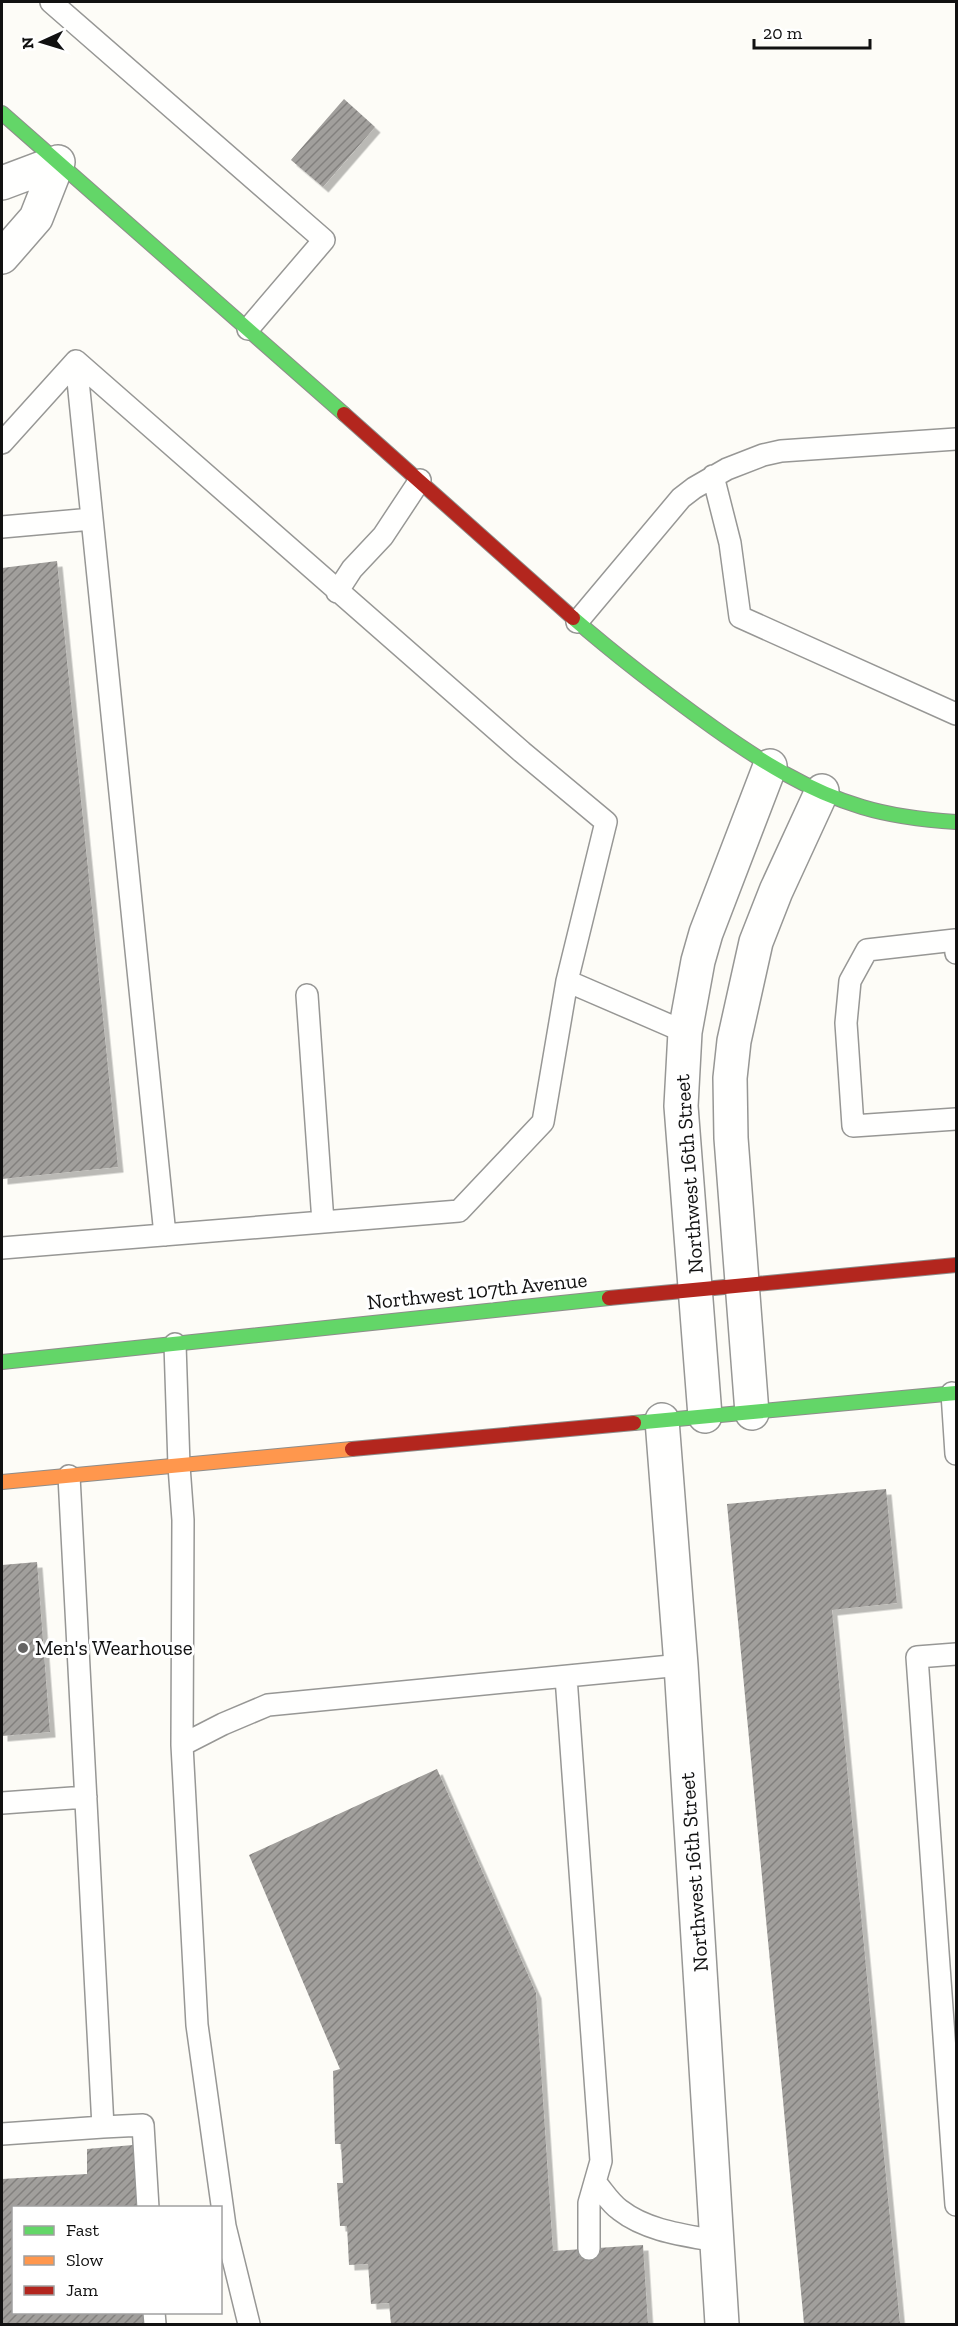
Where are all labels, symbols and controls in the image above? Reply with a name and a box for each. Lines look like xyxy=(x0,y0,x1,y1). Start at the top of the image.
north arrow xyxy=(12,12,72,72)
scale bar xyxy=(754,12,870,50)
text: 20 m xyxy=(763,22,803,44)
text: N xyxy=(18,36,37,50)
street label: Northwest 16th Street xyxy=(669,1073,708,1275)
street label: Northwest 107th Avenue xyxy=(366,1266,588,1315)
place label: Men's Wearhouse xyxy=(35,1635,193,1660)
marker: Men's Wearhouse xyxy=(16,1641,30,1655)
street label: Northwest 16th Street xyxy=(674,1771,713,1973)
legend xyxy=(12,2206,222,2314)
text: Fast xyxy=(66,2219,99,2241)
text: Slow xyxy=(66,2249,103,2271)
text: Jam xyxy=(66,2279,98,2301)

